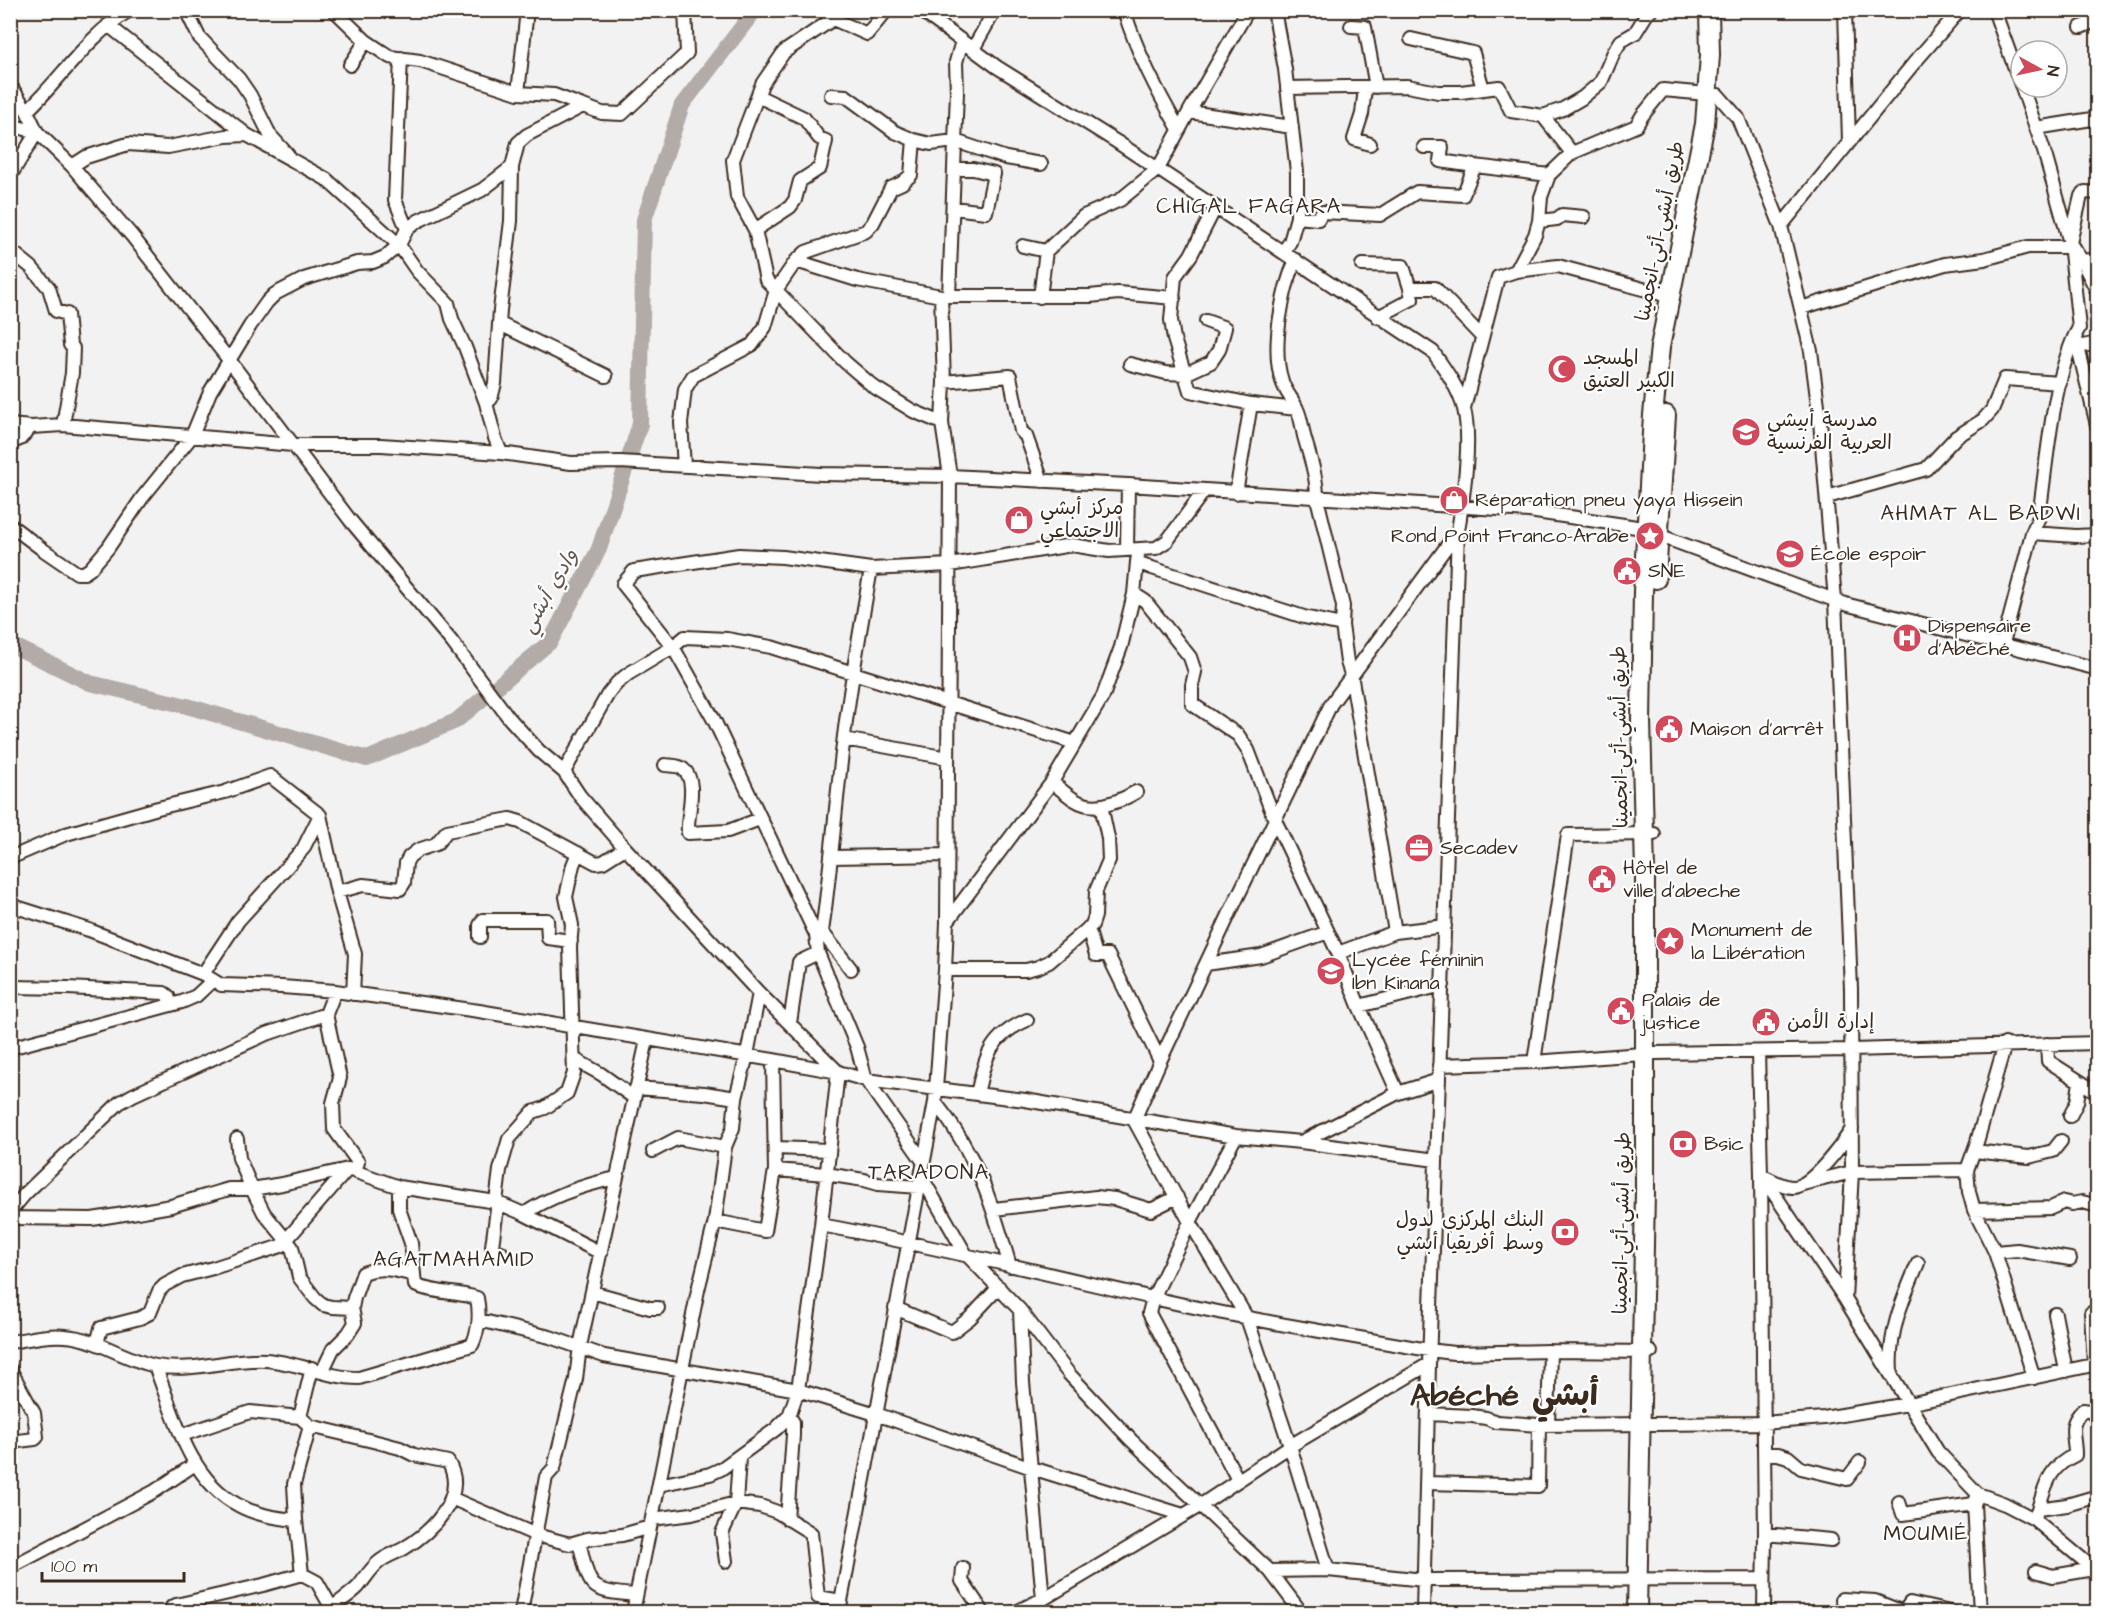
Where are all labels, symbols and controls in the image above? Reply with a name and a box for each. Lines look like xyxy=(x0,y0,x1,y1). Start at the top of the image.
north arrow xyxy=(2009,39,2069,99)
text: N xyxy=(2041,64,2064,77)
street label: طريق أبشي-أتي-انجمينا xyxy=(1629,139,1694,324)
district label: CHIGAL FAGARA xyxy=(1156,192,1342,221)
place label: المسجد الكبير العتيق xyxy=(1583,344,1675,395)
mosque icon: المسجد الكبير العتيق xyxy=(1546,353,1578,385)
place label: مدرسة أبيشي العربية الفرنسية xyxy=(1767,406,1892,457)
school or university icon: مدرسة أبيشي العربية الفرنسية xyxy=(1730,416,1762,448)
shop icon: Réparation pneu yaya Hissein xyxy=(1438,484,1470,516)
place label: Réparation pneu yaya Hissein xyxy=(1475,486,1742,515)
place label: مركز أبشي الاجتماعي xyxy=(1040,494,1123,548)
district label: AHMAT AL BADWI xyxy=(1881,499,2081,528)
shop icon: مركز أبشي الاجتماعي xyxy=(1003,504,1035,536)
place icon: Rond Point Franco-Arabe xyxy=(1634,520,1666,552)
place label: Rond Point Franco-Arabe xyxy=(1391,522,1629,550)
school or university icon: École espoir xyxy=(1774,538,1806,570)
place label: École espoir xyxy=(1811,540,1926,568)
water label: وادي أبشي xyxy=(513,543,587,640)
public building icon: SNE xyxy=(1611,555,1643,587)
place label: SNE xyxy=(1648,557,1685,585)
place label: Dispensaire d'Abéché xyxy=(1928,612,2031,663)
hospital icon: Dispensaire d'Abéché xyxy=(1891,622,1923,654)
street label: طريق أبشي-أتي-انجمينا xyxy=(1604,645,1639,829)
public building icon: Maison d'arrêt xyxy=(1653,713,1685,745)
place label: Maison d'arrêt xyxy=(1690,715,1824,743)
office icon: Secadev xyxy=(1403,832,1435,864)
place label: Secadev xyxy=(1440,834,1519,862)
place label: Hôtel de ville d'abeche xyxy=(1623,854,1741,905)
public building icon: Hôtel de ville d'abeche xyxy=(1586,863,1618,895)
place label: Monument de la Libération xyxy=(1691,916,1813,967)
place icon: Monument de la Libération xyxy=(1654,925,1686,957)
place label: Lycée féminin Ibn Kinana xyxy=(1352,946,1483,997)
school or university icon: Lycée féminin Ibn Kinana xyxy=(1315,955,1347,987)
place label: Palais de justice xyxy=(1639,986,1721,1037)
public building icon: Palais de justice xyxy=(1605,995,1637,1027)
public building icon: إدارة الأمن xyxy=(1750,1006,1782,1038)
place label: إدارة الأمن xyxy=(1787,1008,1874,1036)
bank icon: Bsic xyxy=(1667,1128,1699,1160)
place label: Bsic xyxy=(1704,1130,1744,1158)
street label: طريق أبشي-أتي-انجمينا xyxy=(1606,1131,1641,1315)
district label: TARADONA xyxy=(868,1158,990,1187)
place label: البنك المركزي لدول وسط أفريقيا أبشي xyxy=(1396,1206,1544,1260)
bank icon: البنك المركزي لدول وسط أفريقيا أبشي xyxy=(1549,1216,1581,1248)
district label: AGATMAHAMID xyxy=(373,1245,535,1274)
district label: Abéché أبشي xyxy=(1410,1373,1599,1423)
district label: MOUMIÉ xyxy=(1883,1519,1969,1548)
scale bar xyxy=(42,1545,184,1583)
text: 100 m xyxy=(51,1554,97,1579)

